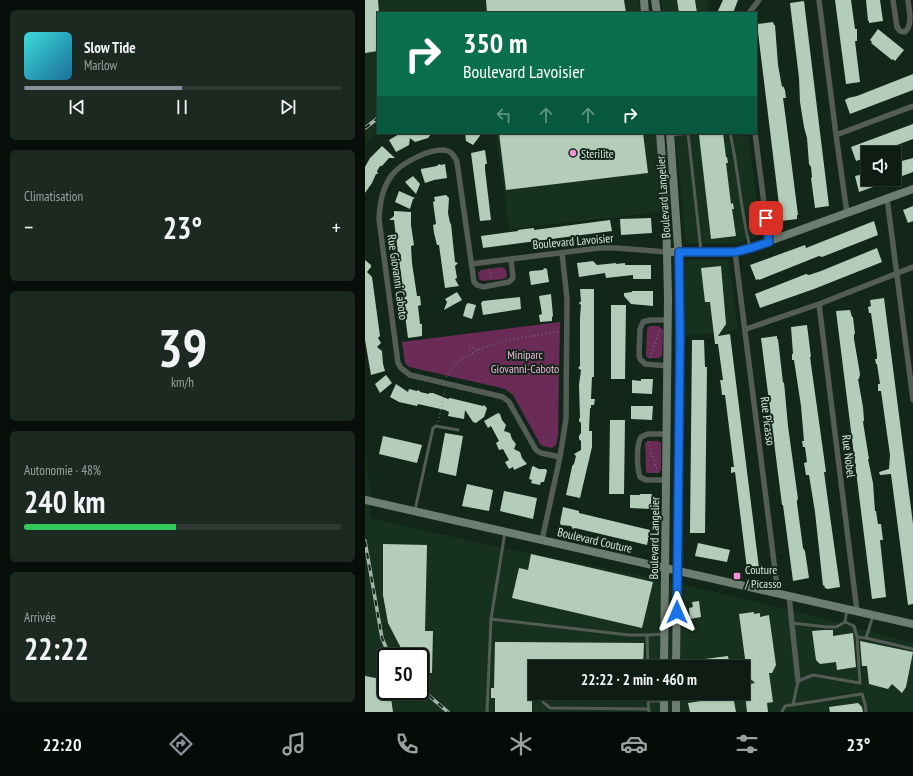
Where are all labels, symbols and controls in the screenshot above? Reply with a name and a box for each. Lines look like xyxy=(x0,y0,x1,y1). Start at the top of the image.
text: 350 m xyxy=(463,24,527,61)
icon: right xyxy=(397,28,449,80)
text: Slow Tide xyxy=(84,38,136,57)
text: Marlow xyxy=(84,57,117,74)
text: Boulevard Lavoisier xyxy=(463,60,585,83)
icon: previous xyxy=(66,96,88,118)
icon: pause xyxy=(171,96,193,118)
icon: next xyxy=(277,96,299,118)
icon: left xyxy=(493,104,515,126)
icon: ahead xyxy=(535,104,557,126)
icon: ahead xyxy=(577,104,599,126)
icon: right xyxy=(619,104,641,126)
place label: Sterilite xyxy=(581,146,614,161)
map controls xyxy=(861,146,901,186)
button: sound xyxy=(861,146,901,186)
marker: Sterilite xyxy=(568,148,578,158)
street label: Boulevard Langelier xyxy=(653,155,673,239)
text: Climatisation xyxy=(24,188,83,205)
pin xyxy=(749,201,783,235)
icon: arrive xyxy=(755,207,777,229)
text: 23° xyxy=(163,208,202,247)
text: − xyxy=(24,213,33,241)
text: + xyxy=(332,213,341,241)
street label: Boulevard Lavoisier xyxy=(532,230,615,252)
street label: Rue Giovanni Caboto xyxy=(385,233,411,321)
text: 39 xyxy=(158,314,207,381)
park label: Miniparc Giovanni-Caboto xyxy=(491,347,559,376)
text: km/h xyxy=(171,374,194,391)
street label: Rue Picasso xyxy=(758,396,778,446)
street label: Rue Nobel xyxy=(839,434,859,478)
text: Autonomie · 48% xyxy=(24,462,101,479)
text: 240 km xyxy=(24,482,105,521)
street label: Boulevard Langelier xyxy=(646,496,662,579)
street label: Boulevard Couture xyxy=(556,524,634,556)
place label: Couture / Picasso xyxy=(744,562,781,591)
marker: Couture / Picasso xyxy=(732,571,742,581)
position arrow xyxy=(656,591,698,633)
text: Arrivée xyxy=(24,609,56,626)
text: 22:22 xyxy=(24,629,89,668)
speed limit sign: 50 xyxy=(377,648,429,700)
text: 22:22 · 2 min · 460 m xyxy=(581,670,697,689)
icon: directions xyxy=(167,730,195,758)
icon: music xyxy=(280,730,308,758)
icon: phone xyxy=(393,730,421,758)
icon: climate xyxy=(507,730,535,758)
icon: car xyxy=(620,730,648,758)
icon: filters xyxy=(733,730,761,758)
text: 22:20 xyxy=(43,733,82,756)
text: 23° xyxy=(847,733,870,756)

